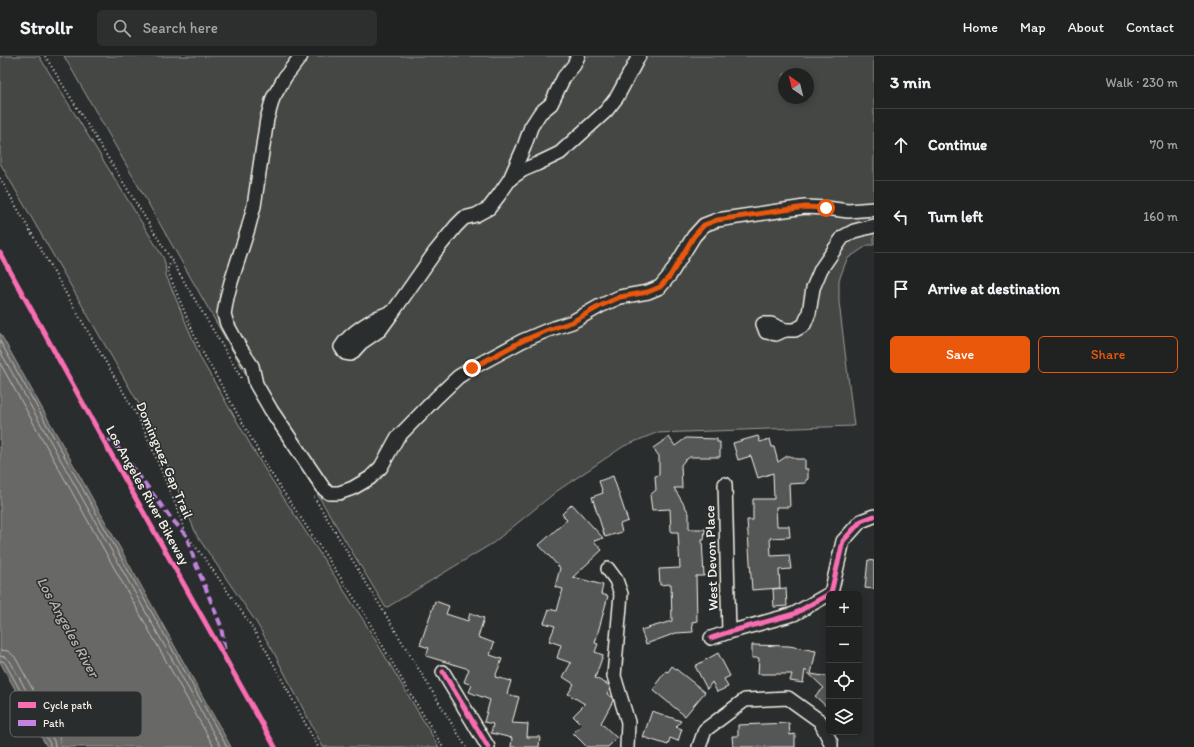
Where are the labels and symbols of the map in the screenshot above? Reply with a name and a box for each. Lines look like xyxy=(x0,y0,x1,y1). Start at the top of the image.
north arrow xyxy=(778,68,814,104)
route start xyxy=(817,199,835,217)
route end xyxy=(463,359,481,377)
street label: Dominguez Gap Trail xyxy=(132,399,197,521)
street label: Los Angeles River Bikeway xyxy=(102,422,193,568)
street label: West Devon Place xyxy=(701,505,722,611)
water label: Los Angeles River xyxy=(33,574,104,682)
legend xyxy=(10,691,142,737)
text: Cycle path xyxy=(43,699,92,712)
text: Path xyxy=(43,717,65,730)

